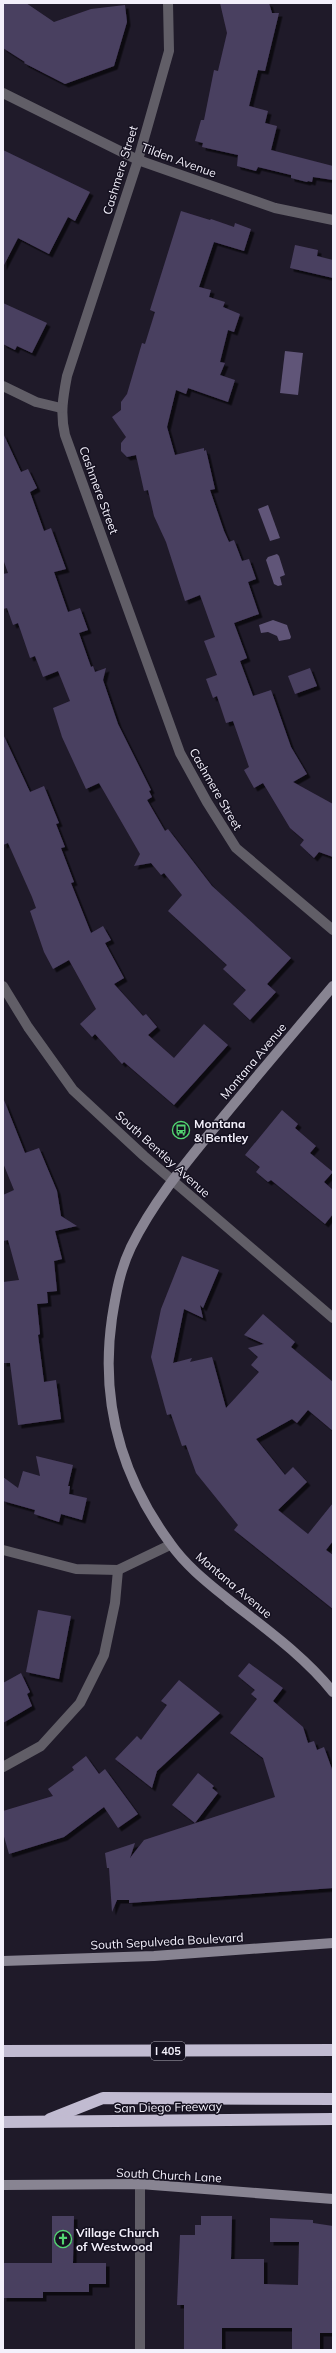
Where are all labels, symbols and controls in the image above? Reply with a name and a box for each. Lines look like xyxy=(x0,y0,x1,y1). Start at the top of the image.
street label: Cashmere Street xyxy=(99,124,141,216)
street label: Tilden Avenue xyxy=(139,140,219,180)
street label: Cashmere Street xyxy=(76,444,122,536)
street label: Cashmere Street xyxy=(186,745,246,833)
street label: Montana Avenue xyxy=(217,1020,289,1102)
street label: South Bentley Avenue xyxy=(113,1108,213,1200)
place label: Montana & Bentley xyxy=(194,1116,249,1145)
bus stop icon: Montana & Bentley xyxy=(171,1120,191,1140)
street label: Montana Avenue xyxy=(193,1549,275,1621)
street label: South Sepulveda Boulevard xyxy=(90,1930,244,1952)
road number: I 405 xyxy=(151,2042,185,2060)
street label: San Diego Freeway xyxy=(114,2099,223,2115)
street label: South Church Lane xyxy=(116,2165,222,2185)
place label: Village Church of Westwood xyxy=(75,2225,159,2254)
church icon: Village Church of Westwood xyxy=(53,2229,73,2249)

